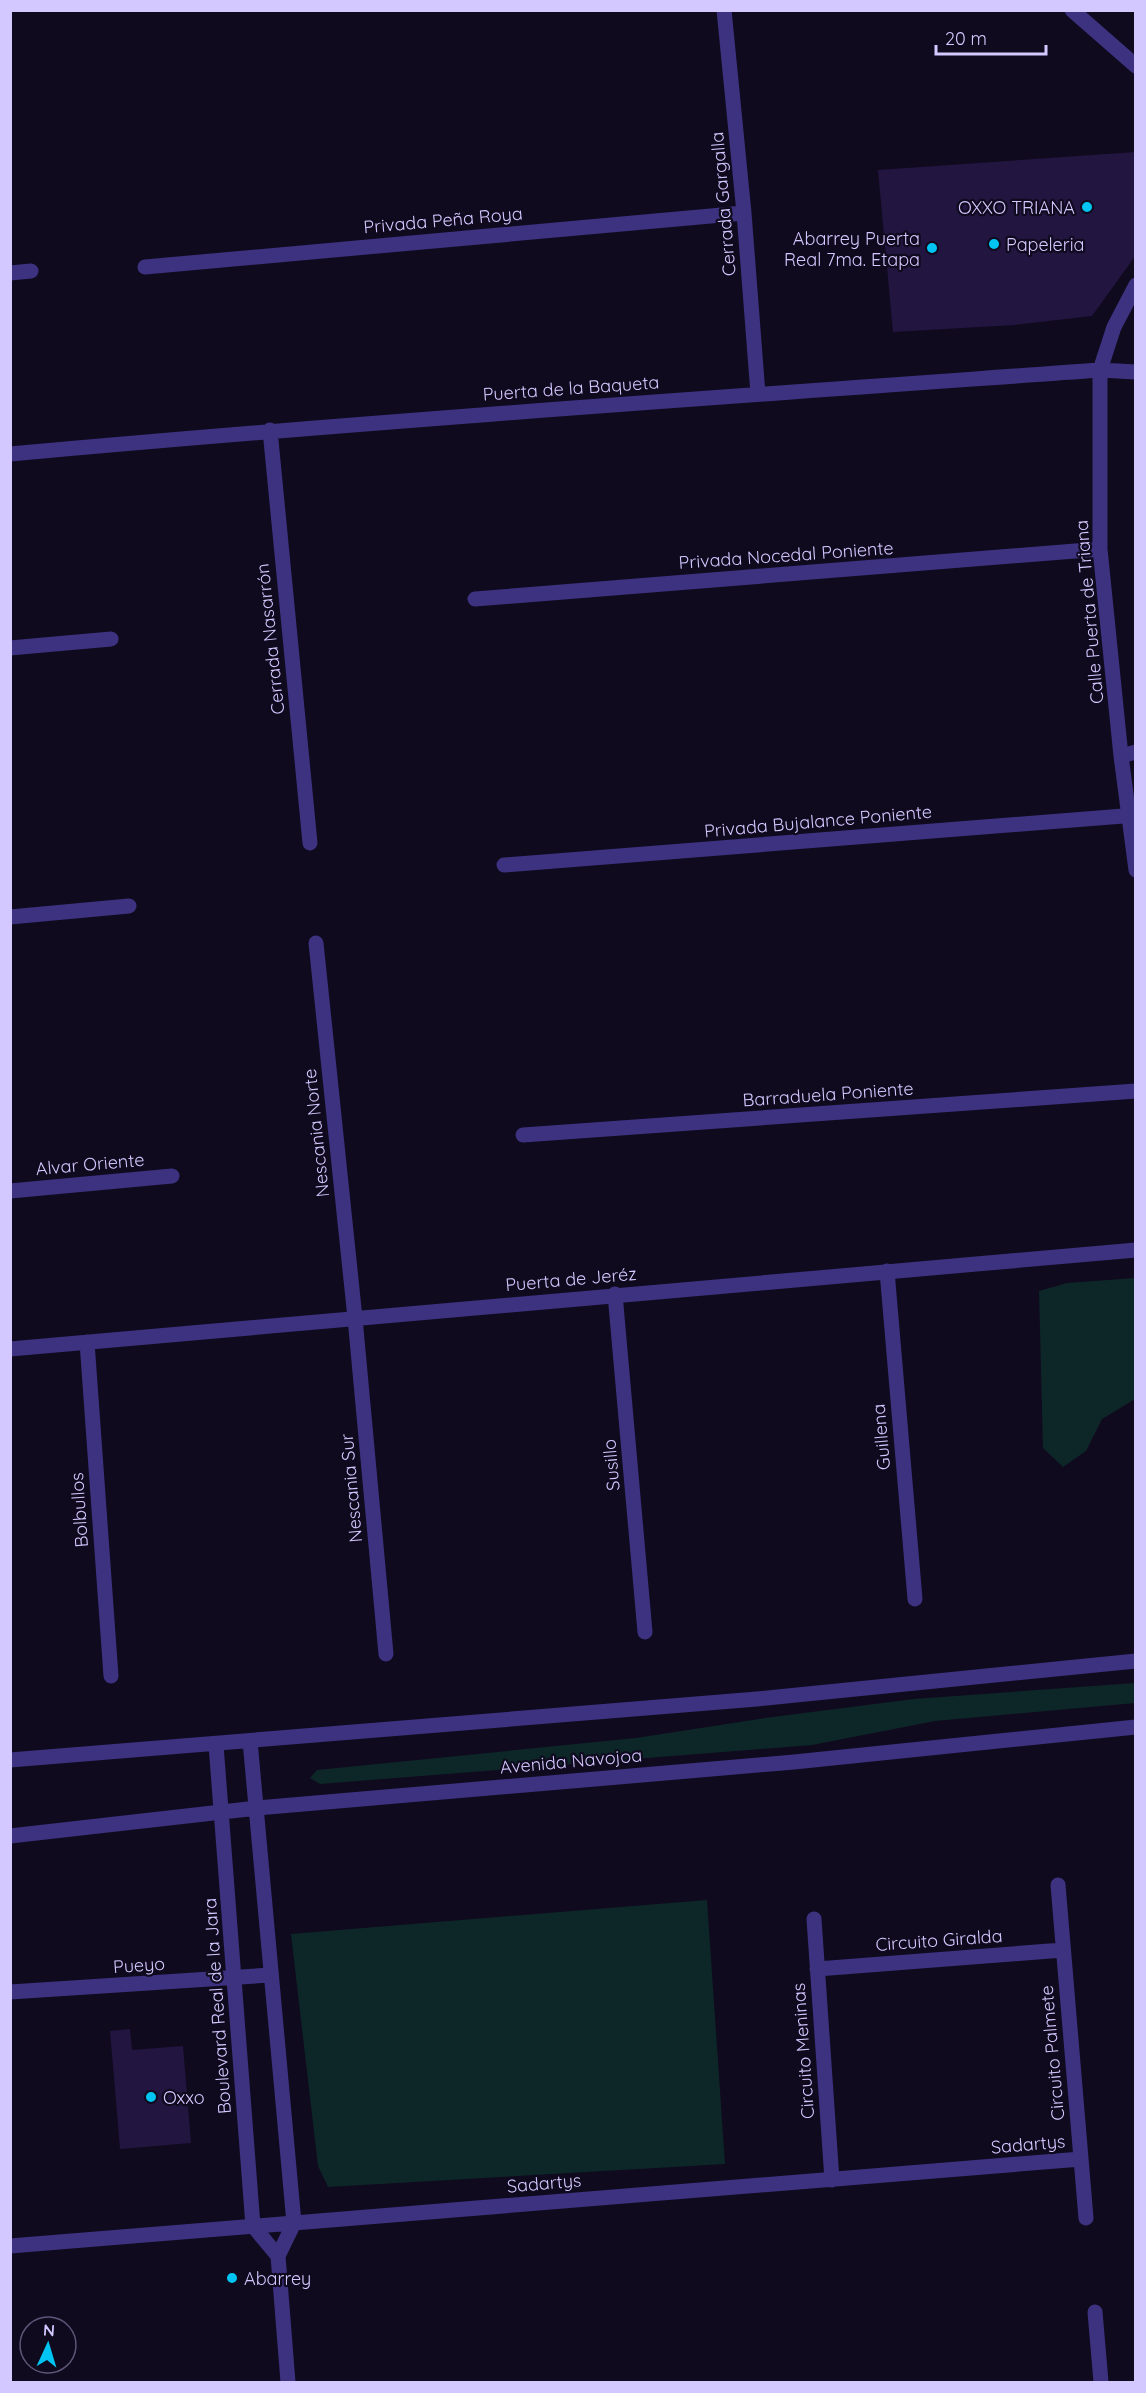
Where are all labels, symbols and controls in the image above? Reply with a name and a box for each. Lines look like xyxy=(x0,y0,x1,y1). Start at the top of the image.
scale bar xyxy=(936,18,1046,56)
text: 20 m xyxy=(945,27,987,50)
street label: Cerrada Gargalla xyxy=(705,131,741,277)
place label: OXXO TRIANA xyxy=(958,196,1075,219)
marker: OXXO TRIANA xyxy=(1080,200,1094,214)
street label: Privada Peña Roya xyxy=(363,202,523,238)
place label: Abarrey Puerta Real 7ma. Etapa xyxy=(784,227,920,271)
place label: Papeleria xyxy=(1006,233,1084,256)
marker: Papeleria xyxy=(987,237,1001,251)
marker: Abarrey Puerta Real 7ma. Etapa xyxy=(925,241,939,255)
street label: Puerta de la Baqueta xyxy=(482,370,660,406)
street label: Calle Puerta de Triana xyxy=(1070,519,1108,705)
street label: Privada Nocedal Poniente xyxy=(678,536,894,574)
street label: Cerrada Nasarrón xyxy=(251,562,289,716)
street label: Privada Bujalance Poniente xyxy=(703,800,933,842)
street label: Nescania Norte xyxy=(298,1068,334,1198)
street label: Barraduela Poniente xyxy=(742,1077,914,1111)
street label: Alvar Oriente xyxy=(35,1148,145,1180)
street label: Puerta de Jeréz xyxy=(504,1262,638,1296)
street label: Guillena xyxy=(867,1403,895,1471)
street label: Nescania Sur xyxy=(335,1432,367,1543)
street label: Susillo xyxy=(597,1438,625,1492)
street label: Bolbullos xyxy=(65,1472,93,1548)
street label: Avenida Navojoa xyxy=(499,1743,643,1779)
street label: Boulevard Real de la Jara xyxy=(198,1897,236,2115)
street label: Circuito Giralda xyxy=(875,1924,1003,1956)
street label: Pueyo xyxy=(112,1952,166,1978)
street label: Circuito Meninas xyxy=(787,1982,819,2120)
street label: Circuito Palmete xyxy=(1035,1984,1069,2122)
place label: Oxxo xyxy=(163,2086,205,2109)
marker: Oxxo xyxy=(144,2090,158,2104)
street label: Sadartys xyxy=(990,2129,1066,2159)
street label: Sadartys xyxy=(506,2168,582,2198)
place label: Abarrey xyxy=(244,2267,311,2290)
marker: Abarrey xyxy=(225,2271,239,2285)
north arrow xyxy=(18,2315,78,2375)
text: N xyxy=(42,2320,56,2340)

